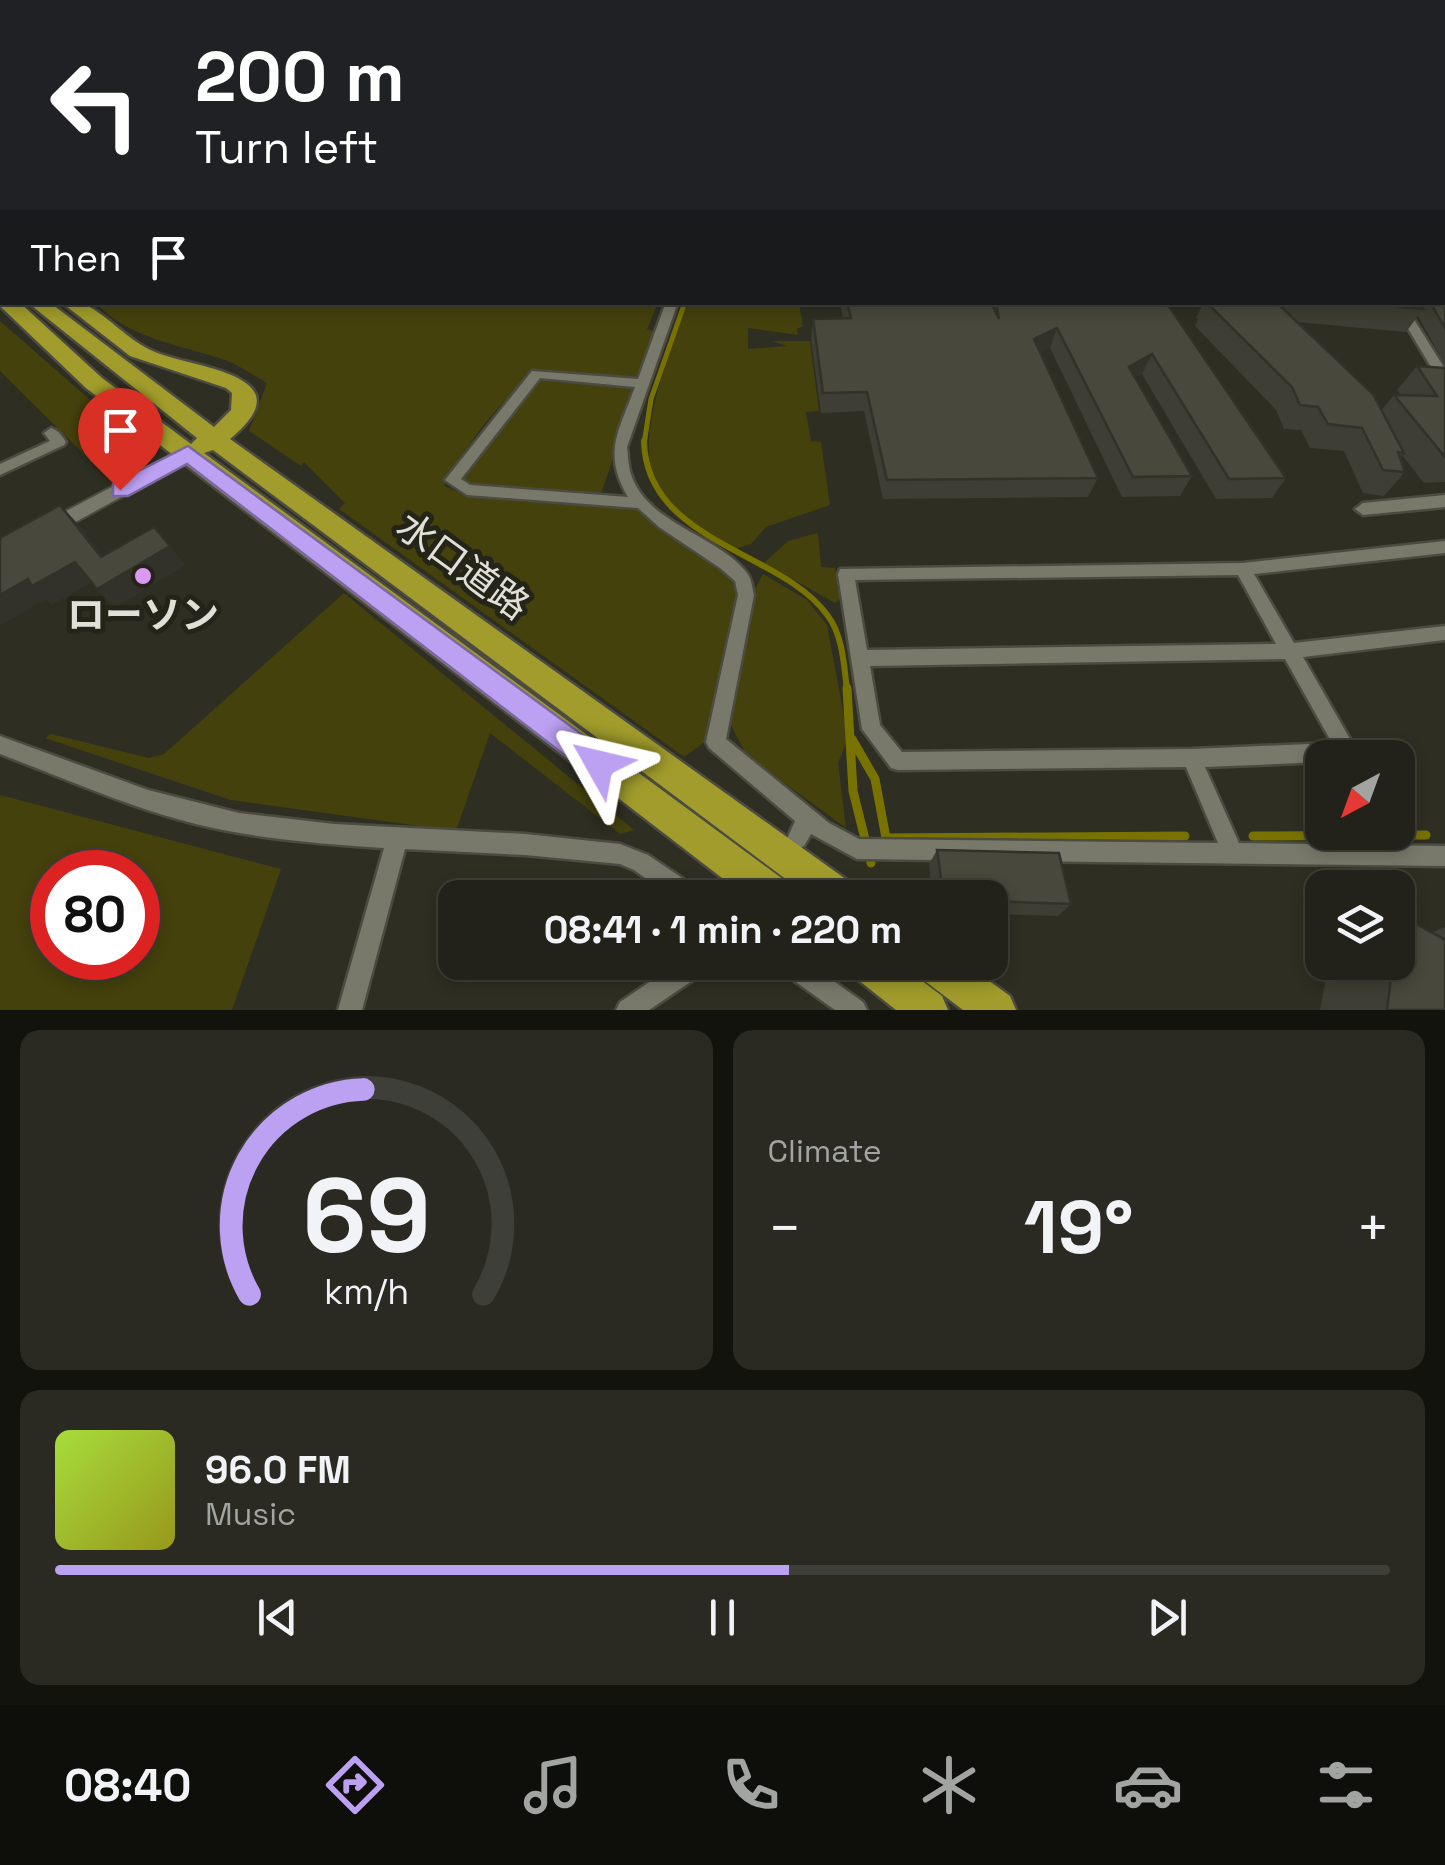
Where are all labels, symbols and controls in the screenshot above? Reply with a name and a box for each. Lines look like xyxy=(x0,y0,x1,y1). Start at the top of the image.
text: 200 m xyxy=(195,32,405,121)
icon: left xyxy=(30,40,160,170)
text: Turn left xyxy=(195,119,378,176)
icon: arrive xyxy=(141,230,196,285)
text: Then xyxy=(30,234,121,282)
pin xyxy=(78,388,163,491)
icon: arrive xyxy=(93,403,148,458)
street label: 水口道路 xyxy=(387,502,539,630)
marker: ローソン xyxy=(132,565,154,587)
place label: ローソン xyxy=(67,591,219,639)
position arrow xyxy=(547,712,651,816)
north arrow xyxy=(1305,740,1415,850)
map controls xyxy=(1305,740,1415,980)
speed limit sign: 80 xyxy=(30,850,160,980)
button: layers xyxy=(1305,870,1415,980)
text: 08:41 · 1 min · 220 m xyxy=(544,906,902,954)
text: Climate xyxy=(768,1131,882,1171)
text: 69 xyxy=(302,1150,431,1282)
text: 19° xyxy=(1024,1179,1134,1275)
text: − xyxy=(768,1193,802,1263)
text: + xyxy=(1356,1193,1390,1263)
text: km/h xyxy=(324,1269,409,1314)
text: 96.0 FM xyxy=(205,1446,351,1494)
text: Music xyxy=(205,1494,296,1534)
icon: previous xyxy=(250,1590,305,1645)
icon: pause xyxy=(695,1590,750,1645)
icon: next xyxy=(1140,1590,1195,1645)
icon: directions xyxy=(320,1750,390,1820)
icon: music xyxy=(518,1750,588,1820)
icon: phone xyxy=(716,1750,786,1820)
icon: climate xyxy=(914,1750,984,1820)
icon: car xyxy=(1113,1750,1183,1820)
icon: filters xyxy=(1311,1750,1381,1820)
text: 08:40 xyxy=(64,1757,191,1814)

